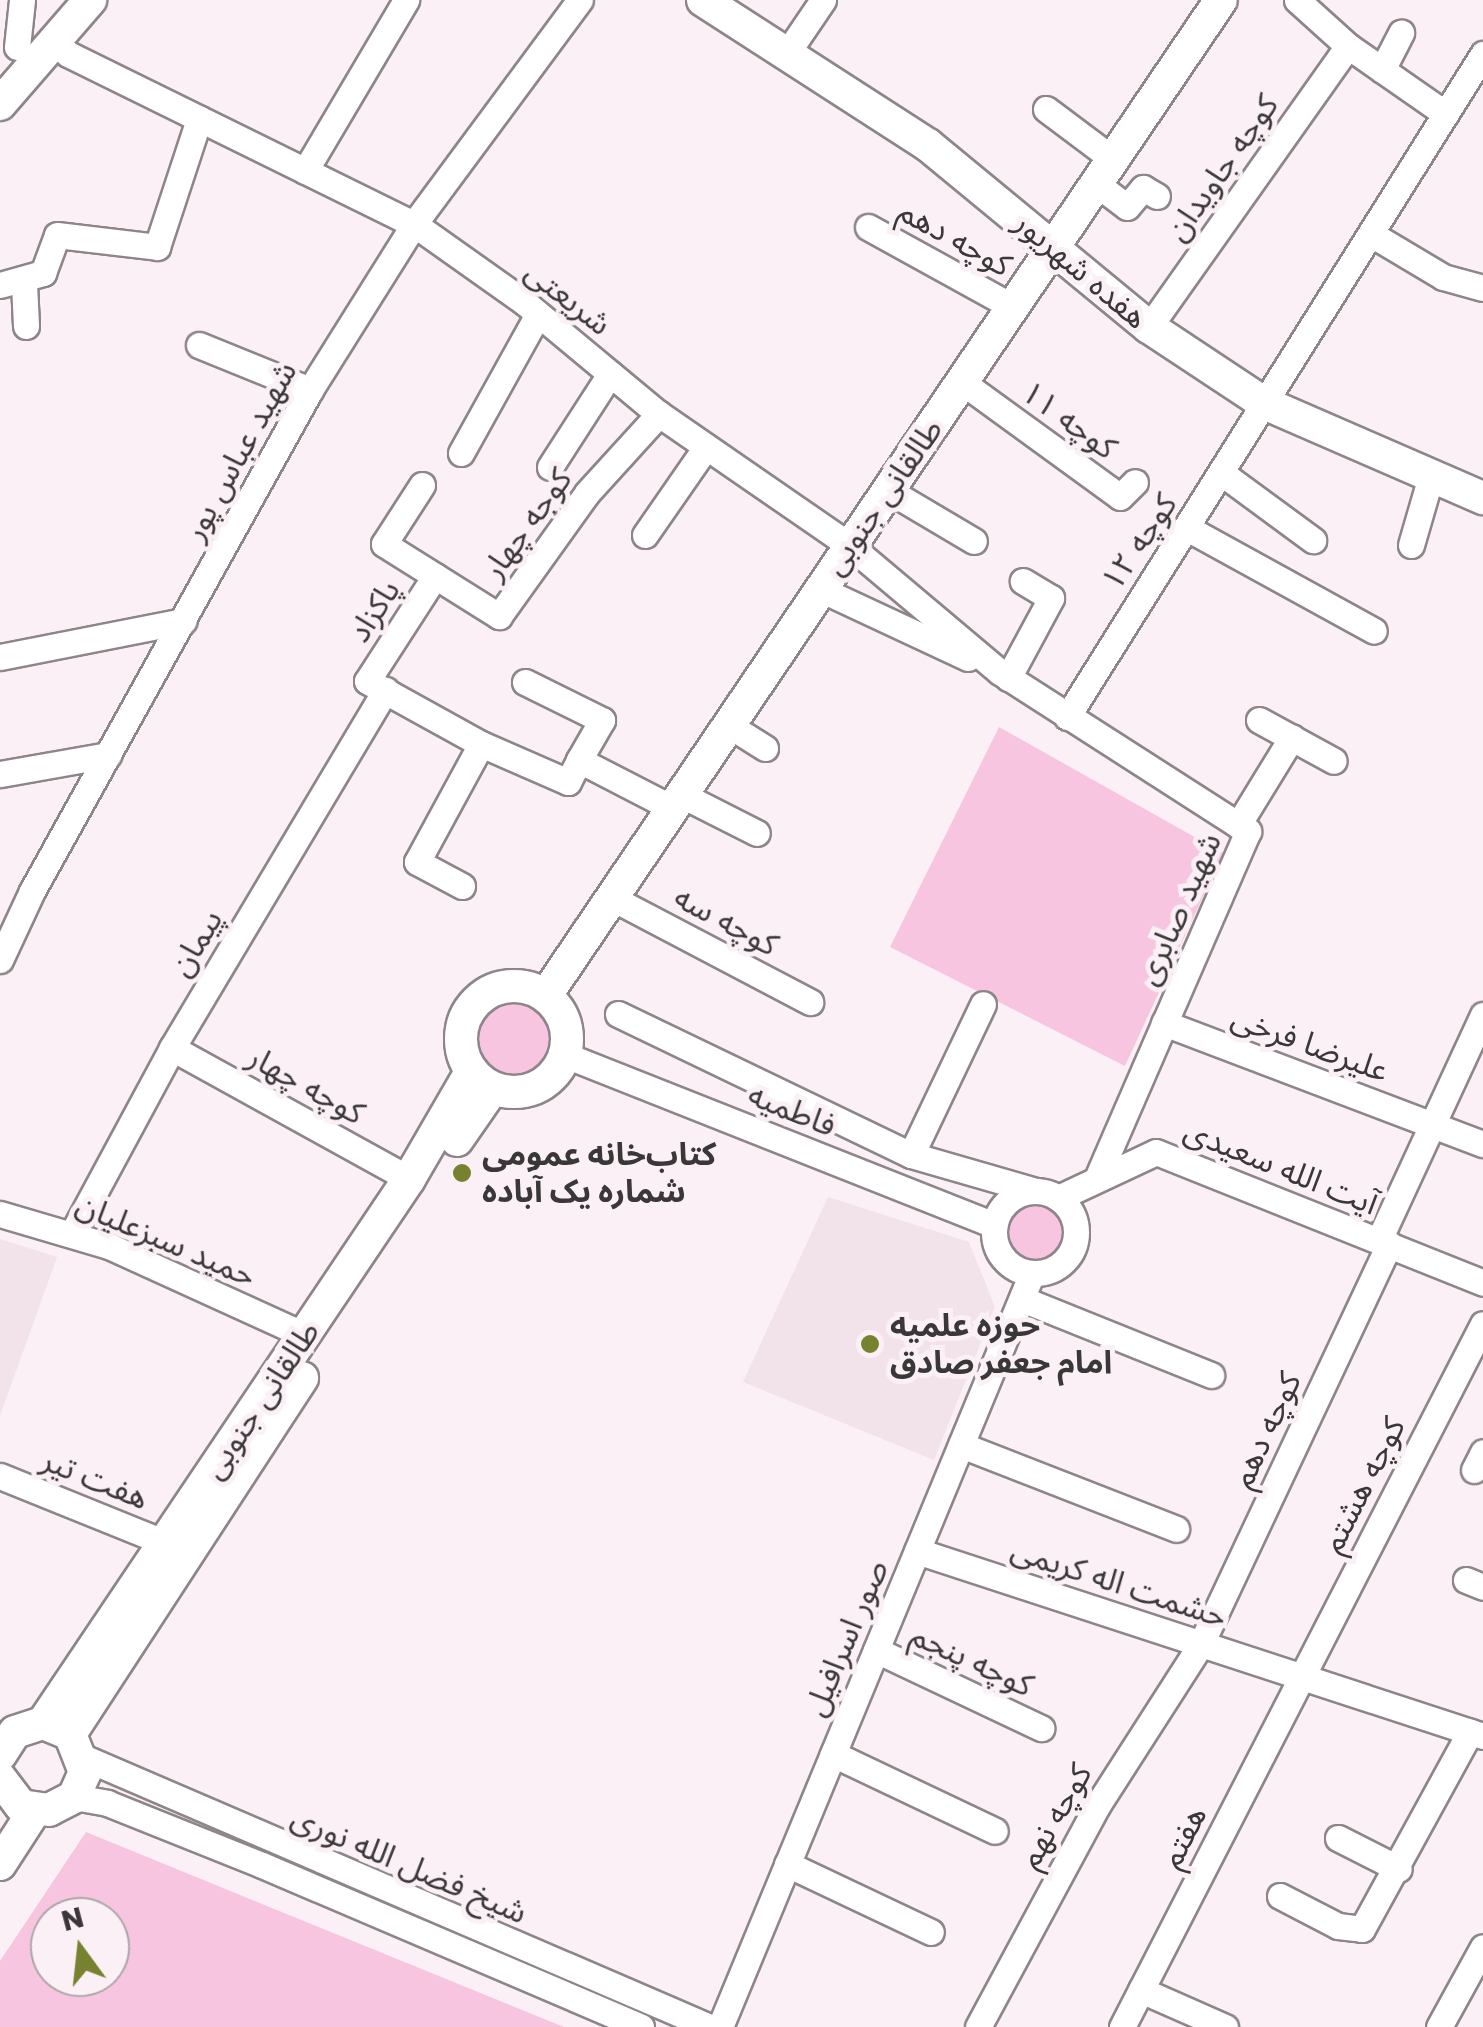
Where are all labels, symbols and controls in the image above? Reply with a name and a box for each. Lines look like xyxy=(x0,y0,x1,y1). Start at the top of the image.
street label: کوچه جاویدان xyxy=(1158,87,1286,249)
street label: کوچه دهم xyxy=(892,191,1018,285)
street label: هفده شهریور xyxy=(1007,203,1155,337)
street label: شریعتی xyxy=(517,253,619,343)
street label: شهید عباس پور xyxy=(175,355,305,547)
street label: کوچه ۱۱ xyxy=(1014,373,1124,467)
street label: طالقانی جنوبی xyxy=(815,411,951,583)
street label: کوجه چهار xyxy=(474,461,580,587)
street label: کوچه ۱۲ xyxy=(1093,487,1185,597)
street label: پاکزاد xyxy=(340,573,408,649)
street label: شهید صابری xyxy=(1128,827,1230,991)
street label: کوچه سه xyxy=(668,878,784,964)
street label: پیمان xyxy=(161,903,231,983)
street label: علیرضا فرخی xyxy=(1226,998,1394,1090)
street label: کوچه چهار xyxy=(241,1037,371,1133)
street label: فاطمیه xyxy=(742,1075,842,1145)
street label: آیت الله سعیدی xyxy=(1179,1111,1383,1223)
place label: کتاب‌خانه عمومی شماره یک آباده xyxy=(482,1136,716,1211)
marker: کتاب‌خانه عمومی شماره یک آباده xyxy=(451,1162,473,1184)
street label: حمید سبزعلیان xyxy=(70,1185,262,1295)
place label: حوزه علمیه امام جعفر صادق xyxy=(890,1307,1112,1382)
street label: طالقانی جنوبی xyxy=(194,1314,328,1486)
marker: حوزه علمیه امام جعفر صادق xyxy=(859,1333,881,1355)
street label: کوچه دهم xyxy=(1223,1366,1309,1494)
street label: کوچه هشتم xyxy=(1313,1411,1413,1559)
street label: هفت تیر xyxy=(36,1440,154,1518)
street label: حشمت اله کریمی xyxy=(1006,1530,1232,1636)
street label: صور اسرافیل xyxy=(796,1554,896,1722)
street label: کوچه پنجم xyxy=(905,1615,1039,1705)
street label: کوچه نهم xyxy=(1010,1757,1100,1875)
street label: شیخ فضل الله نوری xyxy=(285,1798,533,1932)
street label: هفتم xyxy=(1151,1800,1215,1874)
north arrow xyxy=(30,1897,130,1997)
text: N xyxy=(57,1898,88,1941)

